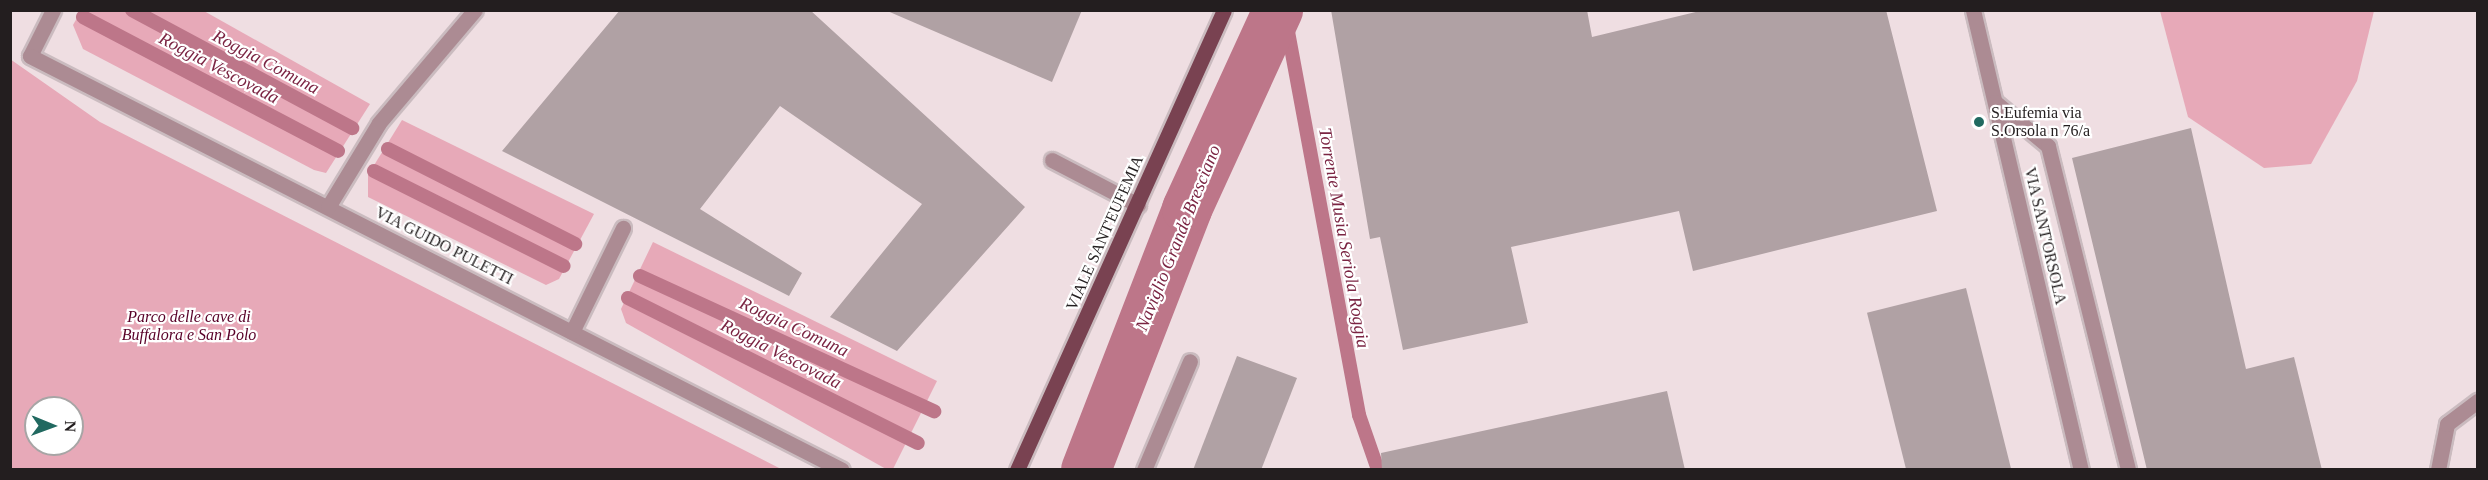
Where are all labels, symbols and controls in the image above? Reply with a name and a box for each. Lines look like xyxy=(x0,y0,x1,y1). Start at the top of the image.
water label: Roggia Comuna xyxy=(209,25,323,99)
water label: Roggia Vescovada xyxy=(155,27,283,109)
place label: S.Eufemia via S.Orsola n 76/a xyxy=(1991,103,2090,141)
marker: S.Eufemia via S.Orsola n 76/a xyxy=(1972,115,1986,129)
water label: Torrente Musia Seriola Roggia xyxy=(1314,126,1374,350)
water label: Naviglio Grande Bresciano xyxy=(1131,142,1225,334)
street label: VIALE SANT'EUFEMIA xyxy=(1062,152,1148,314)
street label: VIA SANT'ORSOLA xyxy=(2020,165,2070,307)
street label: VIA GUIDO PULETTI xyxy=(372,203,516,289)
water label: Roggia Comuna xyxy=(736,292,852,362)
park label: Parco delle cave di Buffalora e San Polo xyxy=(122,307,256,345)
water label: Roggia Vescovada xyxy=(717,314,845,394)
north arrow xyxy=(24,396,84,456)
text: N xyxy=(62,420,79,432)

